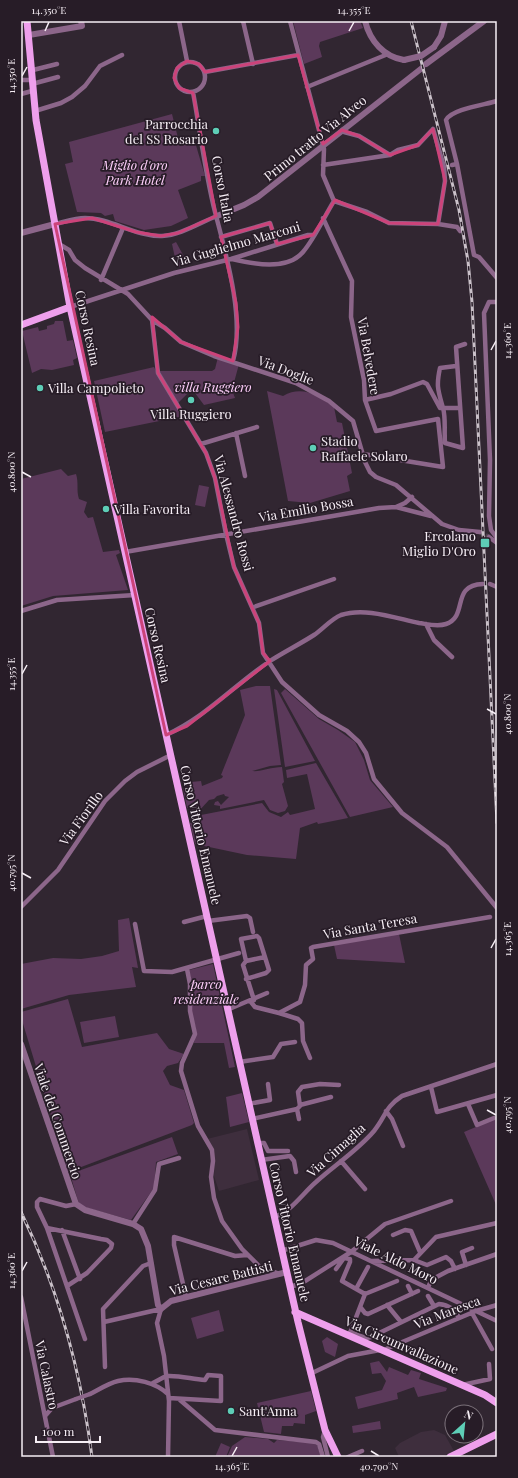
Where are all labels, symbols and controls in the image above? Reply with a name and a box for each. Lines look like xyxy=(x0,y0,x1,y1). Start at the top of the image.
text: 14.350°E xyxy=(32,3,66,17)
text: 14.355°E xyxy=(337,3,371,17)
text: 14.350°E xyxy=(4,59,18,93)
street label: Primo tratto Via Alveo xyxy=(260,91,369,184)
place label: Parrocchia del SS Rosario xyxy=(125,115,209,147)
marker: Parrocchia del SS Rosario xyxy=(211,126,221,136)
street label: Corso Italia xyxy=(209,154,238,224)
park label: Miglio d'oro Park Hotel xyxy=(101,156,168,188)
street label: Via Guglielmo Marconi xyxy=(169,217,302,270)
street label: Corso Resina xyxy=(72,289,105,368)
street label: Via Belvedere xyxy=(354,315,385,397)
text: 14.360°E xyxy=(500,323,514,359)
street label: Via Doglie xyxy=(255,351,317,388)
park label: villa Ruggiero xyxy=(174,378,252,395)
place label: Villa Campolieto xyxy=(47,379,144,396)
marker: Villa Campolieto xyxy=(35,383,45,393)
marker: Villa Ruggiero xyxy=(186,395,196,405)
place label: Villa Ruggiero xyxy=(149,405,232,422)
place label: Stadio Raffaele Solaro xyxy=(321,432,408,464)
marker: Stadio Raffaele Solaro xyxy=(308,443,318,453)
text: 40.800°N xyxy=(4,452,18,492)
street label: Via Alessandro Rossi xyxy=(211,452,258,573)
street label: Via Emilio Bossa xyxy=(256,492,355,525)
place label: Villa Favorita xyxy=(113,500,191,517)
marker: Villa Favorita xyxy=(101,504,111,514)
place label: Ercolano Miglio D'Oro xyxy=(402,527,476,559)
marker: Ercolano Miglio D'Oro xyxy=(479,537,491,549)
street label: Corso Resina xyxy=(142,606,176,685)
text: 14.355°E xyxy=(4,657,18,691)
text: 40.800°N xyxy=(500,694,514,734)
street label: Corso Vittorio Emanuele xyxy=(177,763,226,907)
street label: Via Fiorillo xyxy=(54,787,106,849)
text: 40.795°N xyxy=(4,854,18,892)
street label: Via Santa Teresa xyxy=(321,909,419,942)
text: 14.365°E xyxy=(500,922,514,956)
park label: parco residenziale xyxy=(173,975,239,1007)
street label: Viale del Commercio xyxy=(30,1060,86,1181)
text: 40.795°N xyxy=(500,1096,514,1134)
street label: Via Cimaglia xyxy=(302,1119,369,1181)
street label: Corso Vittorio Emanuele xyxy=(266,1160,315,1304)
street label: Viale Aldo Moro xyxy=(350,1231,441,1287)
text: 14.360°E xyxy=(4,1253,18,1289)
street label: Via Cesare Battisti xyxy=(167,1256,274,1299)
street label: Via Maresca xyxy=(410,1291,483,1332)
street label: Via Circumvallazione xyxy=(342,1311,462,1377)
street label: Via Calastro xyxy=(32,1338,63,1411)
place label: Sant'Anna xyxy=(239,1402,297,1419)
north arrow xyxy=(444,1404,484,1444)
marker: Sant'Anna xyxy=(226,1406,236,1416)
text: N xyxy=(462,1406,476,1423)
scale bar xyxy=(36,1418,100,1444)
text: 100 m xyxy=(42,1423,75,1439)
text: 14.365°E xyxy=(215,1459,249,1473)
text: 40.790°N xyxy=(360,1459,398,1473)

